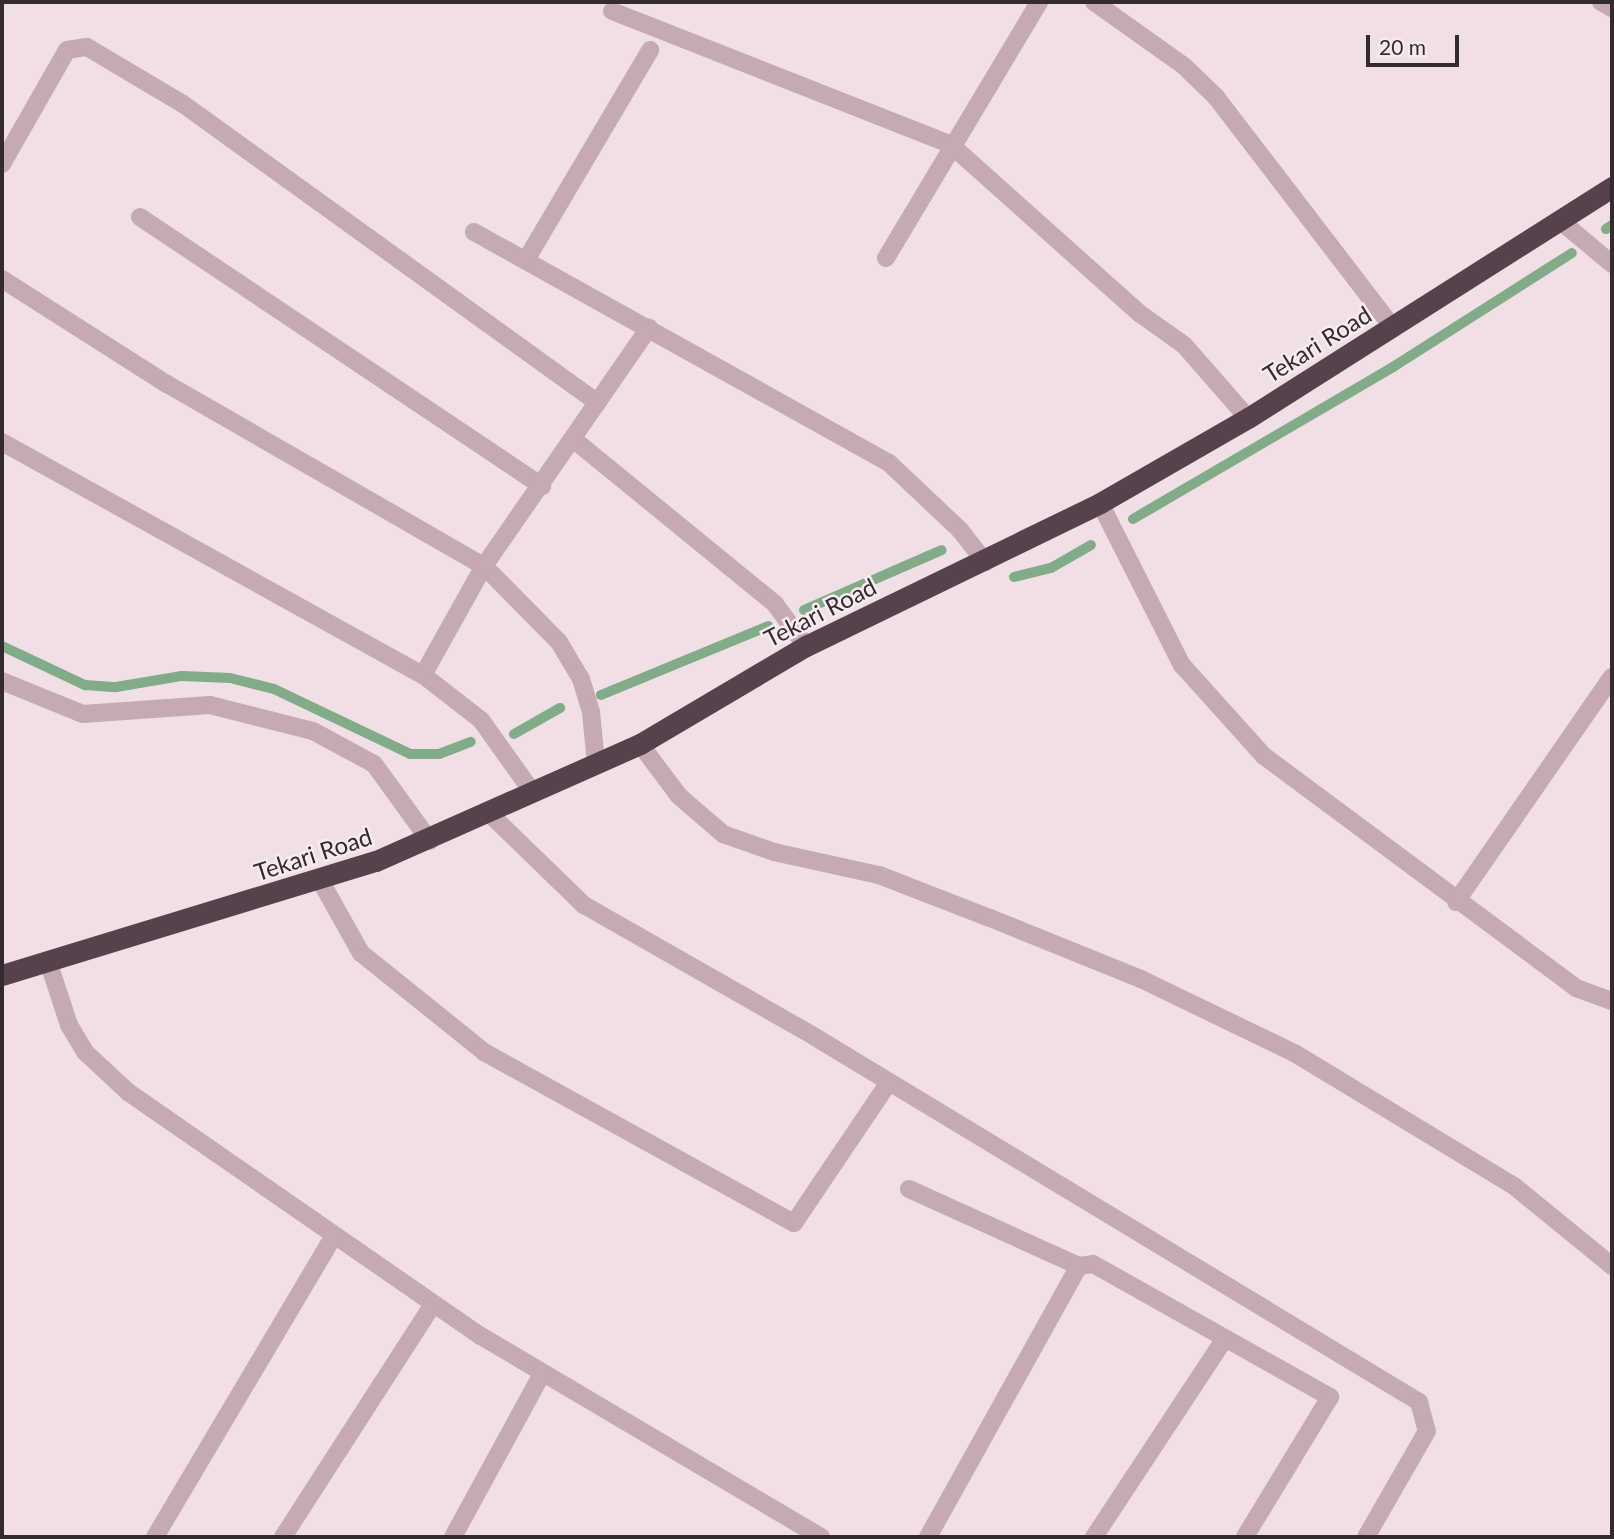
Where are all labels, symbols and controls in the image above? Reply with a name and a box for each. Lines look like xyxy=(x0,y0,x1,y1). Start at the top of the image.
scale bar xyxy=(1369,21,1462,65)
text: 20 m xyxy=(1379,34,1426,59)
street label: Tekari Road xyxy=(1258,299,1376,389)
street label: Tekari Road xyxy=(759,571,881,653)
street label: Tekari Road xyxy=(251,821,375,887)

